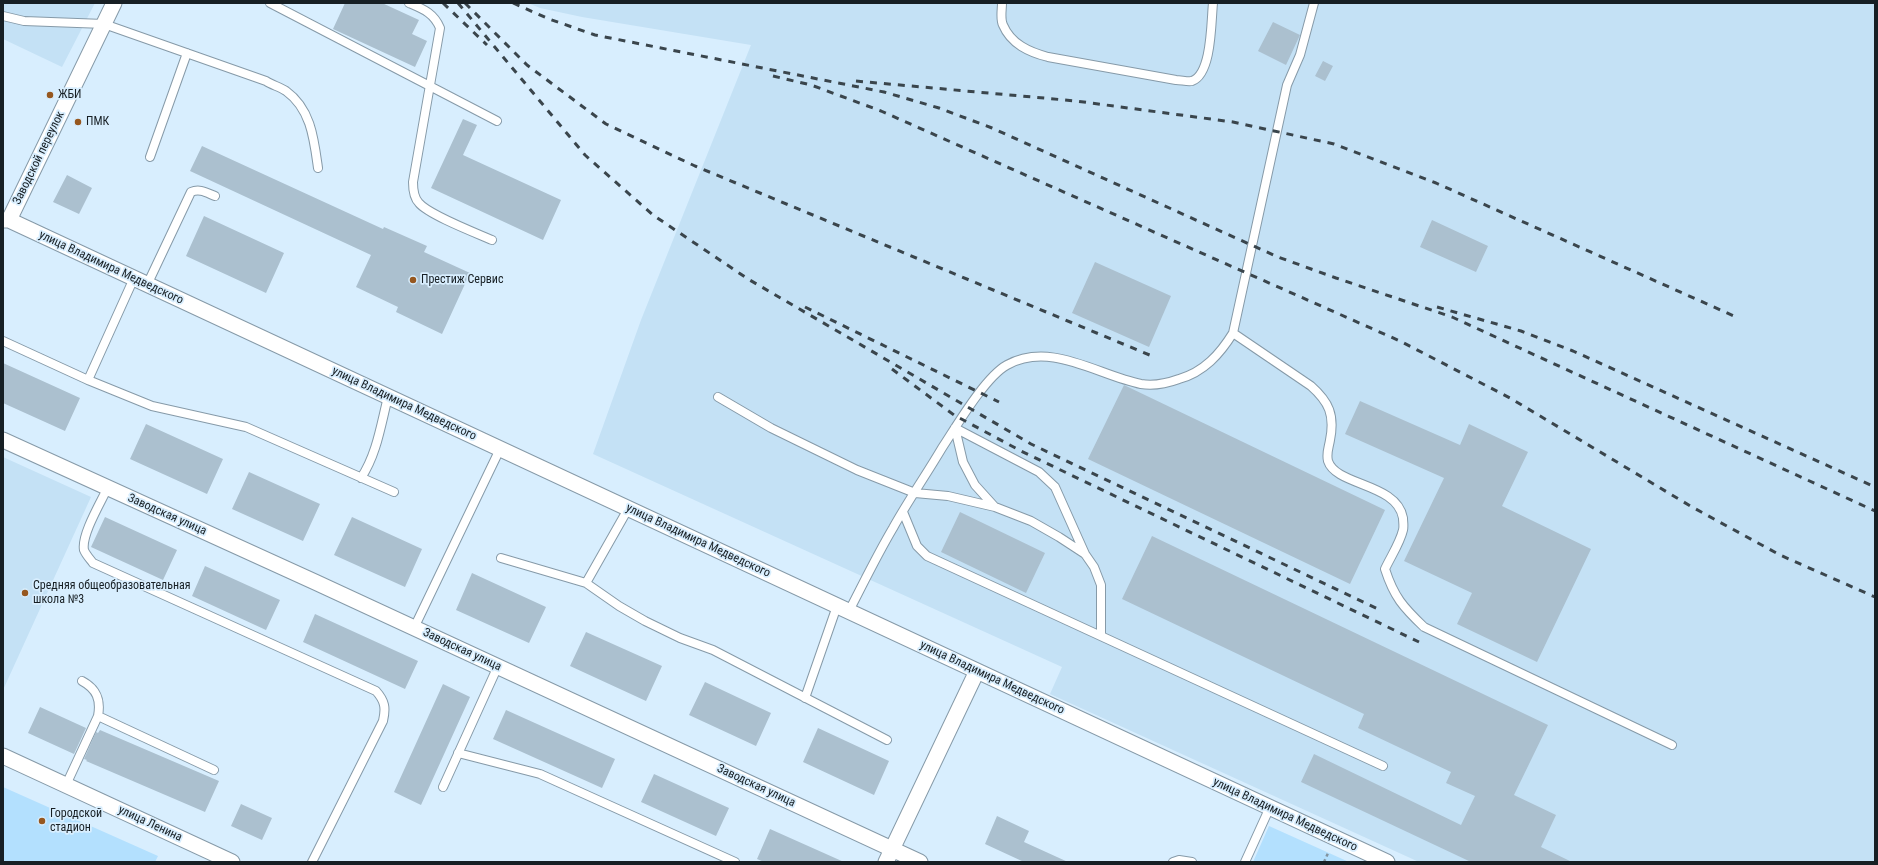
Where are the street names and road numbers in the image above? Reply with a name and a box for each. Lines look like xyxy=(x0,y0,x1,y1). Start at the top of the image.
street label: Заводской переулок xyxy=(10,109,68,207)
street label: улица Владимира Медведского xyxy=(36,228,186,308)
street label: улица Владимира Медведского xyxy=(329,364,479,444)
street label: Заводская улица xyxy=(125,491,209,539)
street label: улица Владимира Медведского xyxy=(623,501,773,581)
street label: Заводская улица xyxy=(421,626,503,674)
street label: улица Владимира Медведского xyxy=(917,638,1067,718)
street label: Заводская улица xyxy=(715,762,797,810)
street label: улица Владимира Медведского xyxy=(1210,775,1360,855)
street label: улица Ленина xyxy=(116,803,184,845)

